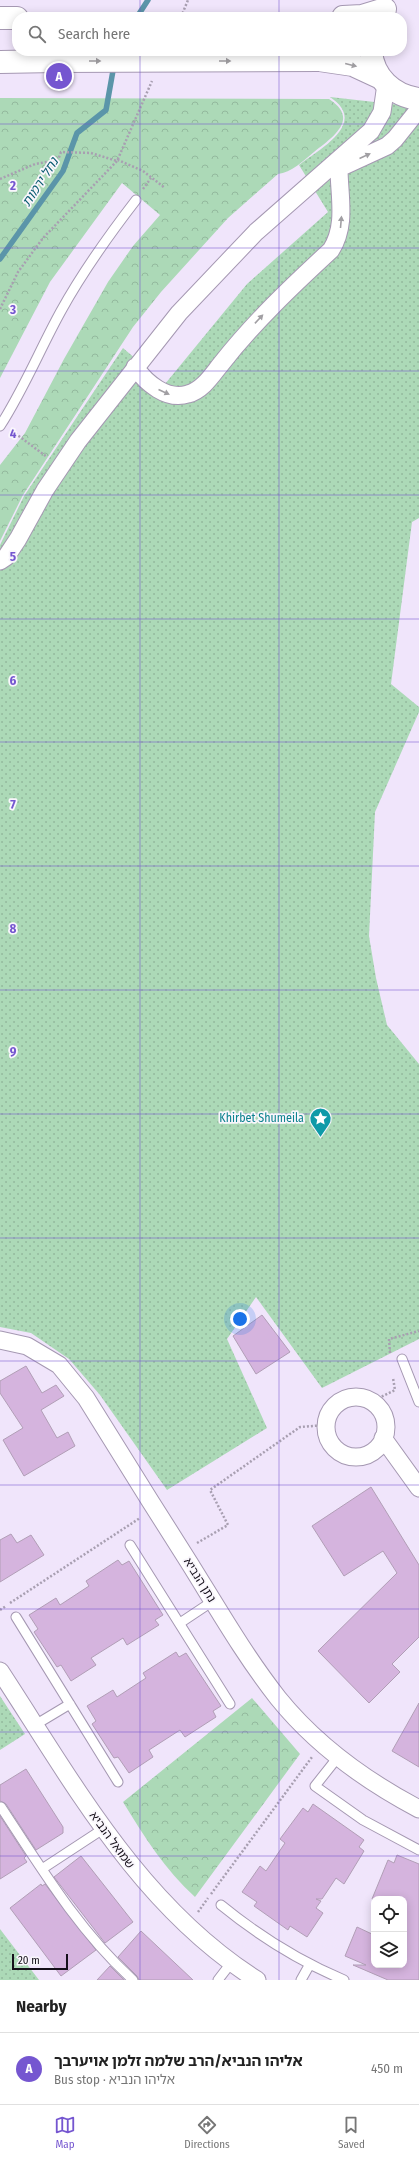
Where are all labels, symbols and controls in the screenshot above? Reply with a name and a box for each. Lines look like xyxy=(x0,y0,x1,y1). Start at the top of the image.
search box xyxy=(12,12,407,56)
icon: search xyxy=(26,23,48,45)
text: Search here xyxy=(58,25,130,43)
one-way arrow xyxy=(89,58,102,64)
one-way arrow xyxy=(219,58,232,64)
pin: A xyxy=(46,61,72,91)
one-way arrow xyxy=(345,62,357,68)
one-way arrow xyxy=(359,153,370,159)
water label: נחל ירמות xyxy=(19,154,62,209)
text: 2 xyxy=(9,178,16,193)
one-way arrow xyxy=(337,215,344,228)
text: 3 xyxy=(9,302,16,317)
one-way arrow xyxy=(255,314,264,324)
one-way arrow xyxy=(158,388,170,395)
text: 4 xyxy=(10,426,17,441)
text: 5 xyxy=(10,549,16,564)
text: 6 xyxy=(10,673,17,688)
text: 7 xyxy=(10,797,16,812)
text: 8 xyxy=(10,921,17,936)
text: 9 xyxy=(10,1044,17,1059)
place icon: Khirbet Shumeila xyxy=(307,1105,333,1138)
place label: Khirbet Shumeila xyxy=(219,1111,304,1125)
your location xyxy=(230,1309,250,1329)
street label: נתן הנביא xyxy=(181,1555,219,1605)
street label: שמואל הנביא xyxy=(87,1809,137,1871)
map controls xyxy=(371,1896,407,1968)
button: locate xyxy=(371,1896,407,1932)
button: layers xyxy=(371,1932,407,1968)
scale bar xyxy=(12,1952,68,1971)
text: 20 m xyxy=(18,1954,40,1967)
text: Nearby xyxy=(16,1996,67,2017)
text: אליהו הנביא/הרב שלמה זלמן אויערבך xyxy=(54,2052,303,2070)
text: A xyxy=(25,2061,33,2076)
text: 450 m xyxy=(371,2061,403,2076)
text: Bus stop · אליהו הנביא xyxy=(54,2072,175,2087)
tab: Map xyxy=(54,2114,76,2151)
tab: Directions xyxy=(184,2114,230,2151)
tab: Saved xyxy=(338,2114,365,2151)

